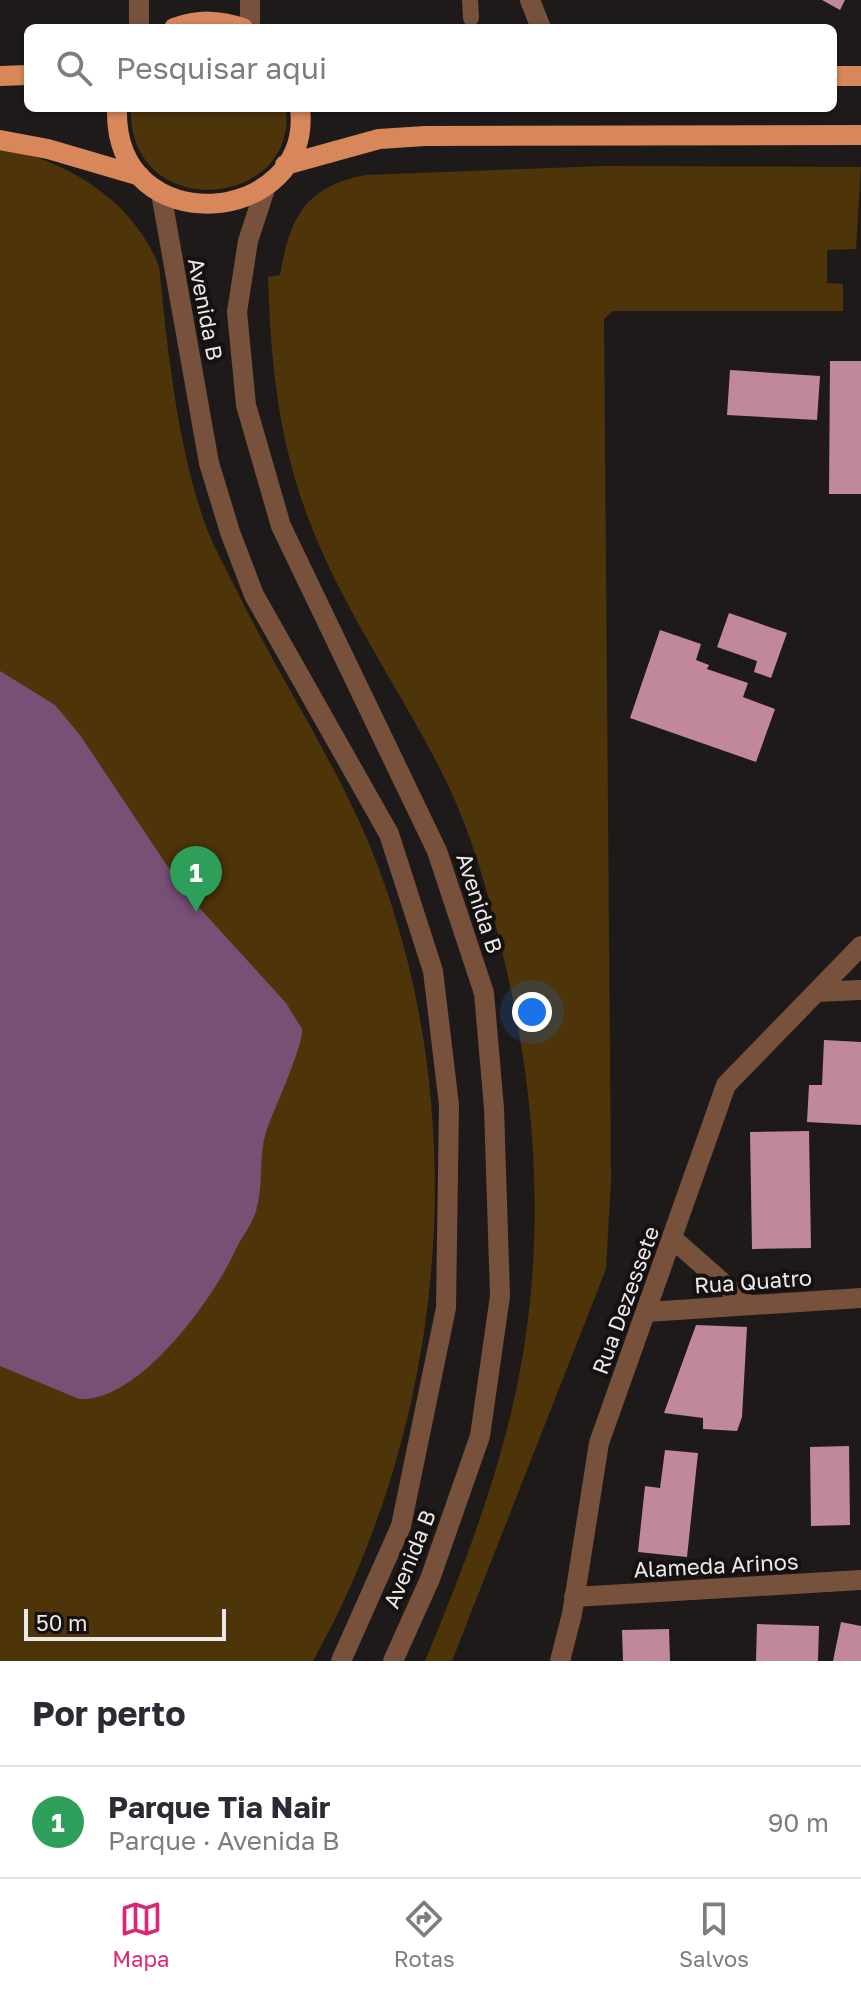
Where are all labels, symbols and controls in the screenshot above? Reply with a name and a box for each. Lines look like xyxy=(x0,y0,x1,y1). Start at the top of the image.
search box xyxy=(24,24,837,112)
icon: search xyxy=(52,46,96,90)
text: Pesquisar aqui xyxy=(116,50,327,86)
street label: Avenida B xyxy=(183,256,229,362)
pin: 1 xyxy=(170,846,222,912)
street label: Avenida B xyxy=(451,850,509,956)
your location xyxy=(512,992,552,1032)
street label: Rua Dezessete xyxy=(586,1222,664,1378)
street label: Rua Quatro xyxy=(693,1263,813,1299)
street label: Avenida B xyxy=(377,1506,441,1612)
street label: Alameda Arinos xyxy=(633,1547,799,1583)
scale bar xyxy=(24,1605,226,1641)
text: 50 m xyxy=(36,1609,87,1636)
text: Por perto xyxy=(32,1693,186,1733)
text: Parque Tia Nair xyxy=(108,1789,331,1825)
text: 1 xyxy=(51,1807,65,1838)
text: 90 m xyxy=(768,1807,829,1838)
text: Parque · Avenida B xyxy=(108,1825,339,1856)
tab: Mapa xyxy=(112,1897,169,1972)
tab: Rotas xyxy=(394,1897,455,1972)
tab: Salvos xyxy=(679,1897,749,1972)

